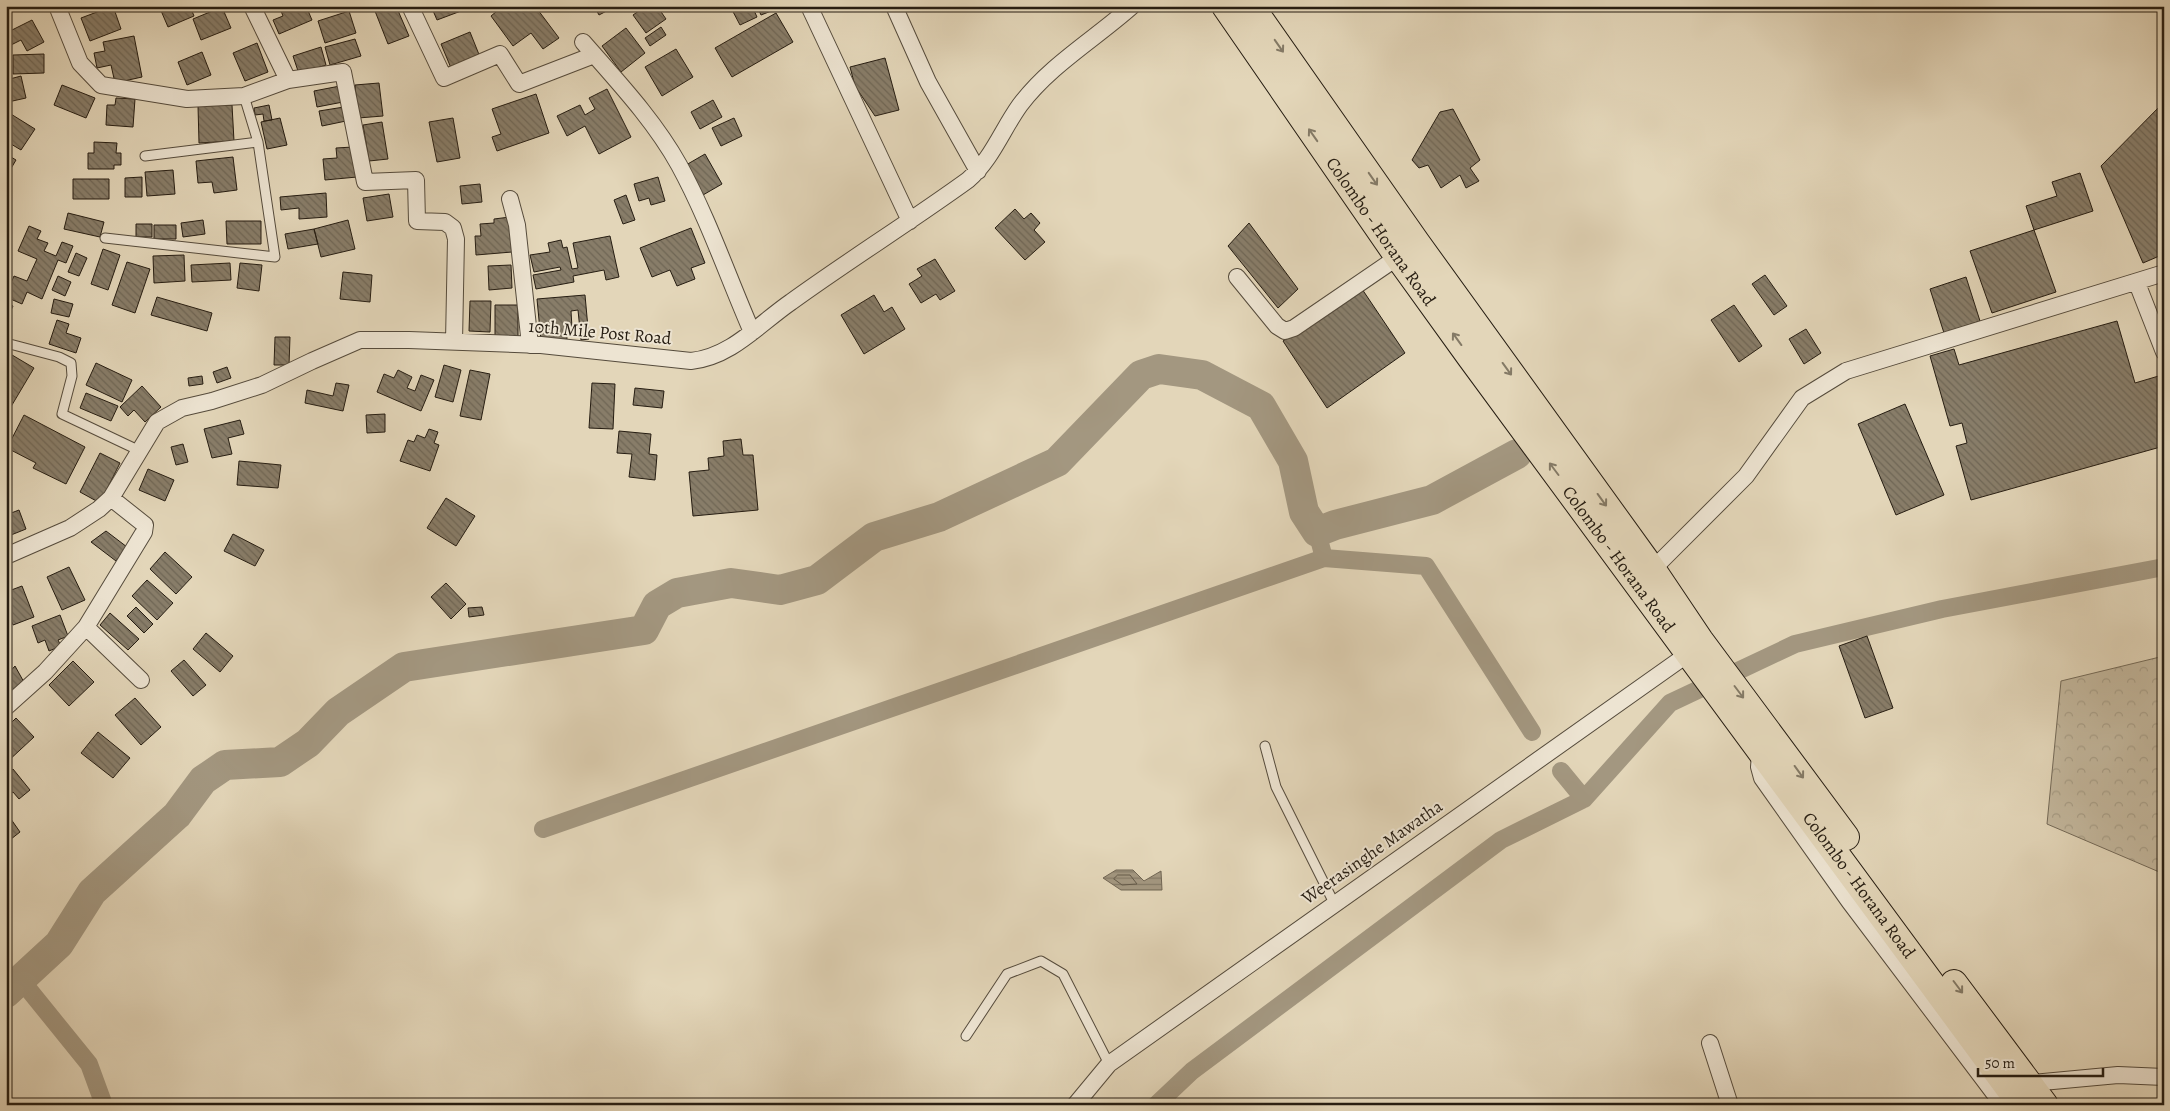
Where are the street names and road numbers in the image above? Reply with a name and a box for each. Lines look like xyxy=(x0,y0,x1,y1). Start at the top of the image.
street label: Colombo - Horana Road xyxy=(1321,152,1441,311)
street label: 10th Mile Post Road xyxy=(528,314,673,350)
street label: Colombo - Horana Road xyxy=(1557,481,1681,637)
street label: Weerasinghe Mawatha xyxy=(1296,794,1448,910)
street label: Colombo - Horana Road xyxy=(1797,807,1921,963)

